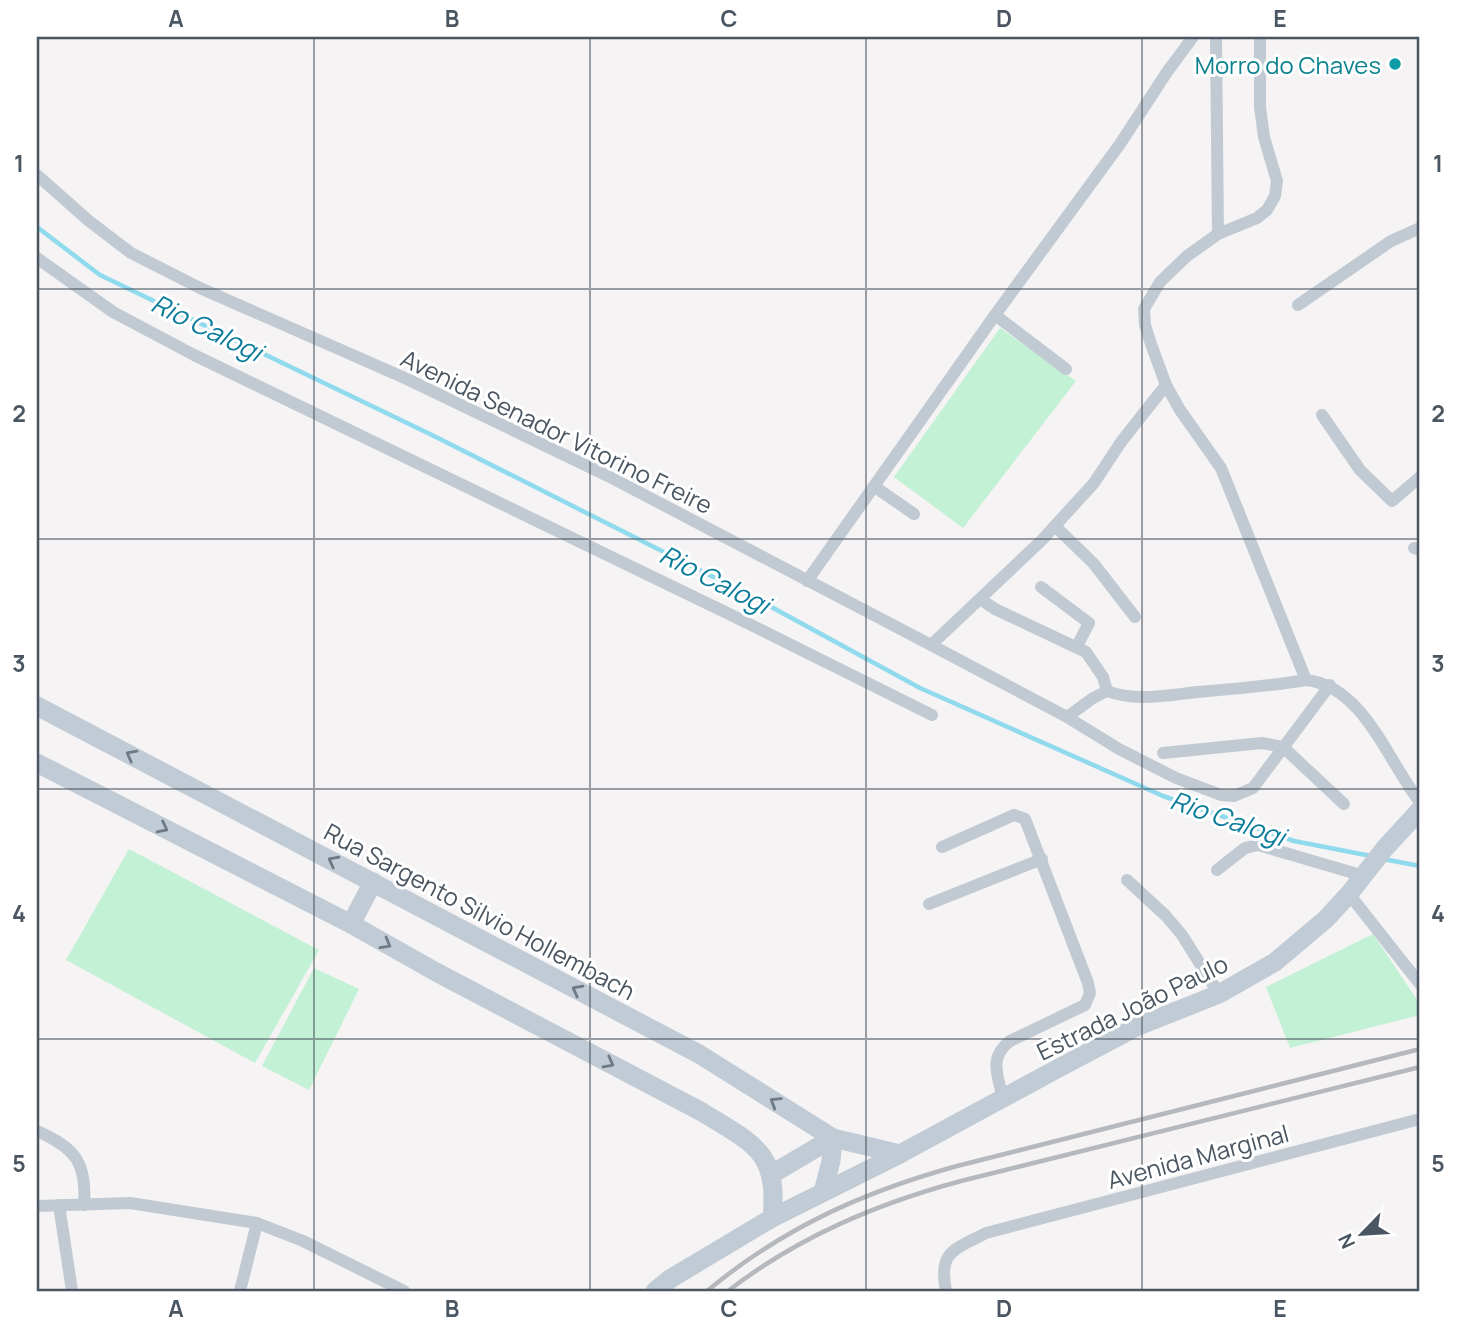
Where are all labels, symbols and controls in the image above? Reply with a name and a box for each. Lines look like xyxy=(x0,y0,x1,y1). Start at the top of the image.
text: A xyxy=(168,2,184,34)
text: B xyxy=(445,2,459,34)
text: C xyxy=(721,2,738,34)
text: D xyxy=(996,2,1012,34)
text: E xyxy=(1273,2,1287,34)
place label: Morro do Chaves xyxy=(1195,48,1381,81)
marker: Morro do Chaves xyxy=(1387,56,1403,72)
text: 1 xyxy=(14,147,24,179)
text: 1 xyxy=(1433,147,1443,179)
water label: Rio Calogi xyxy=(146,285,271,371)
street label: Avenida Senador Vitorino Freire xyxy=(396,341,718,521)
text: 2 xyxy=(12,397,26,429)
text: 2 xyxy=(1431,397,1445,429)
water label: Rio Calogi xyxy=(654,536,779,623)
text: 3 xyxy=(12,647,26,679)
text: 3 xyxy=(1431,647,1445,679)
one-way arrow xyxy=(126,750,138,764)
water label: Rio Calogi xyxy=(1166,782,1293,855)
street label: Rua Sargento Silvio Hollembach xyxy=(319,815,641,1007)
one-way arrow xyxy=(155,820,168,833)
one-way arrow xyxy=(328,856,340,869)
text: 4 xyxy=(12,897,26,929)
text: 4 xyxy=(1431,897,1445,929)
one-way arrow xyxy=(379,936,391,949)
street label: Estrada João Paulo xyxy=(1031,946,1233,1068)
one-way arrow xyxy=(572,984,585,998)
one-way arrow xyxy=(601,1054,614,1068)
one-way arrow xyxy=(770,1097,783,1110)
street label: Avenida Marginal xyxy=(1104,1116,1292,1196)
text: 5 xyxy=(12,1147,26,1179)
text: 5 xyxy=(1431,1147,1445,1179)
north arrow xyxy=(1328,1198,1398,1268)
text: N xyxy=(1332,1230,1361,1253)
text: A xyxy=(168,1292,184,1324)
text: B xyxy=(445,1292,459,1324)
text: C xyxy=(721,1292,738,1324)
text: D xyxy=(996,1292,1012,1324)
text: E xyxy=(1273,1292,1287,1324)

